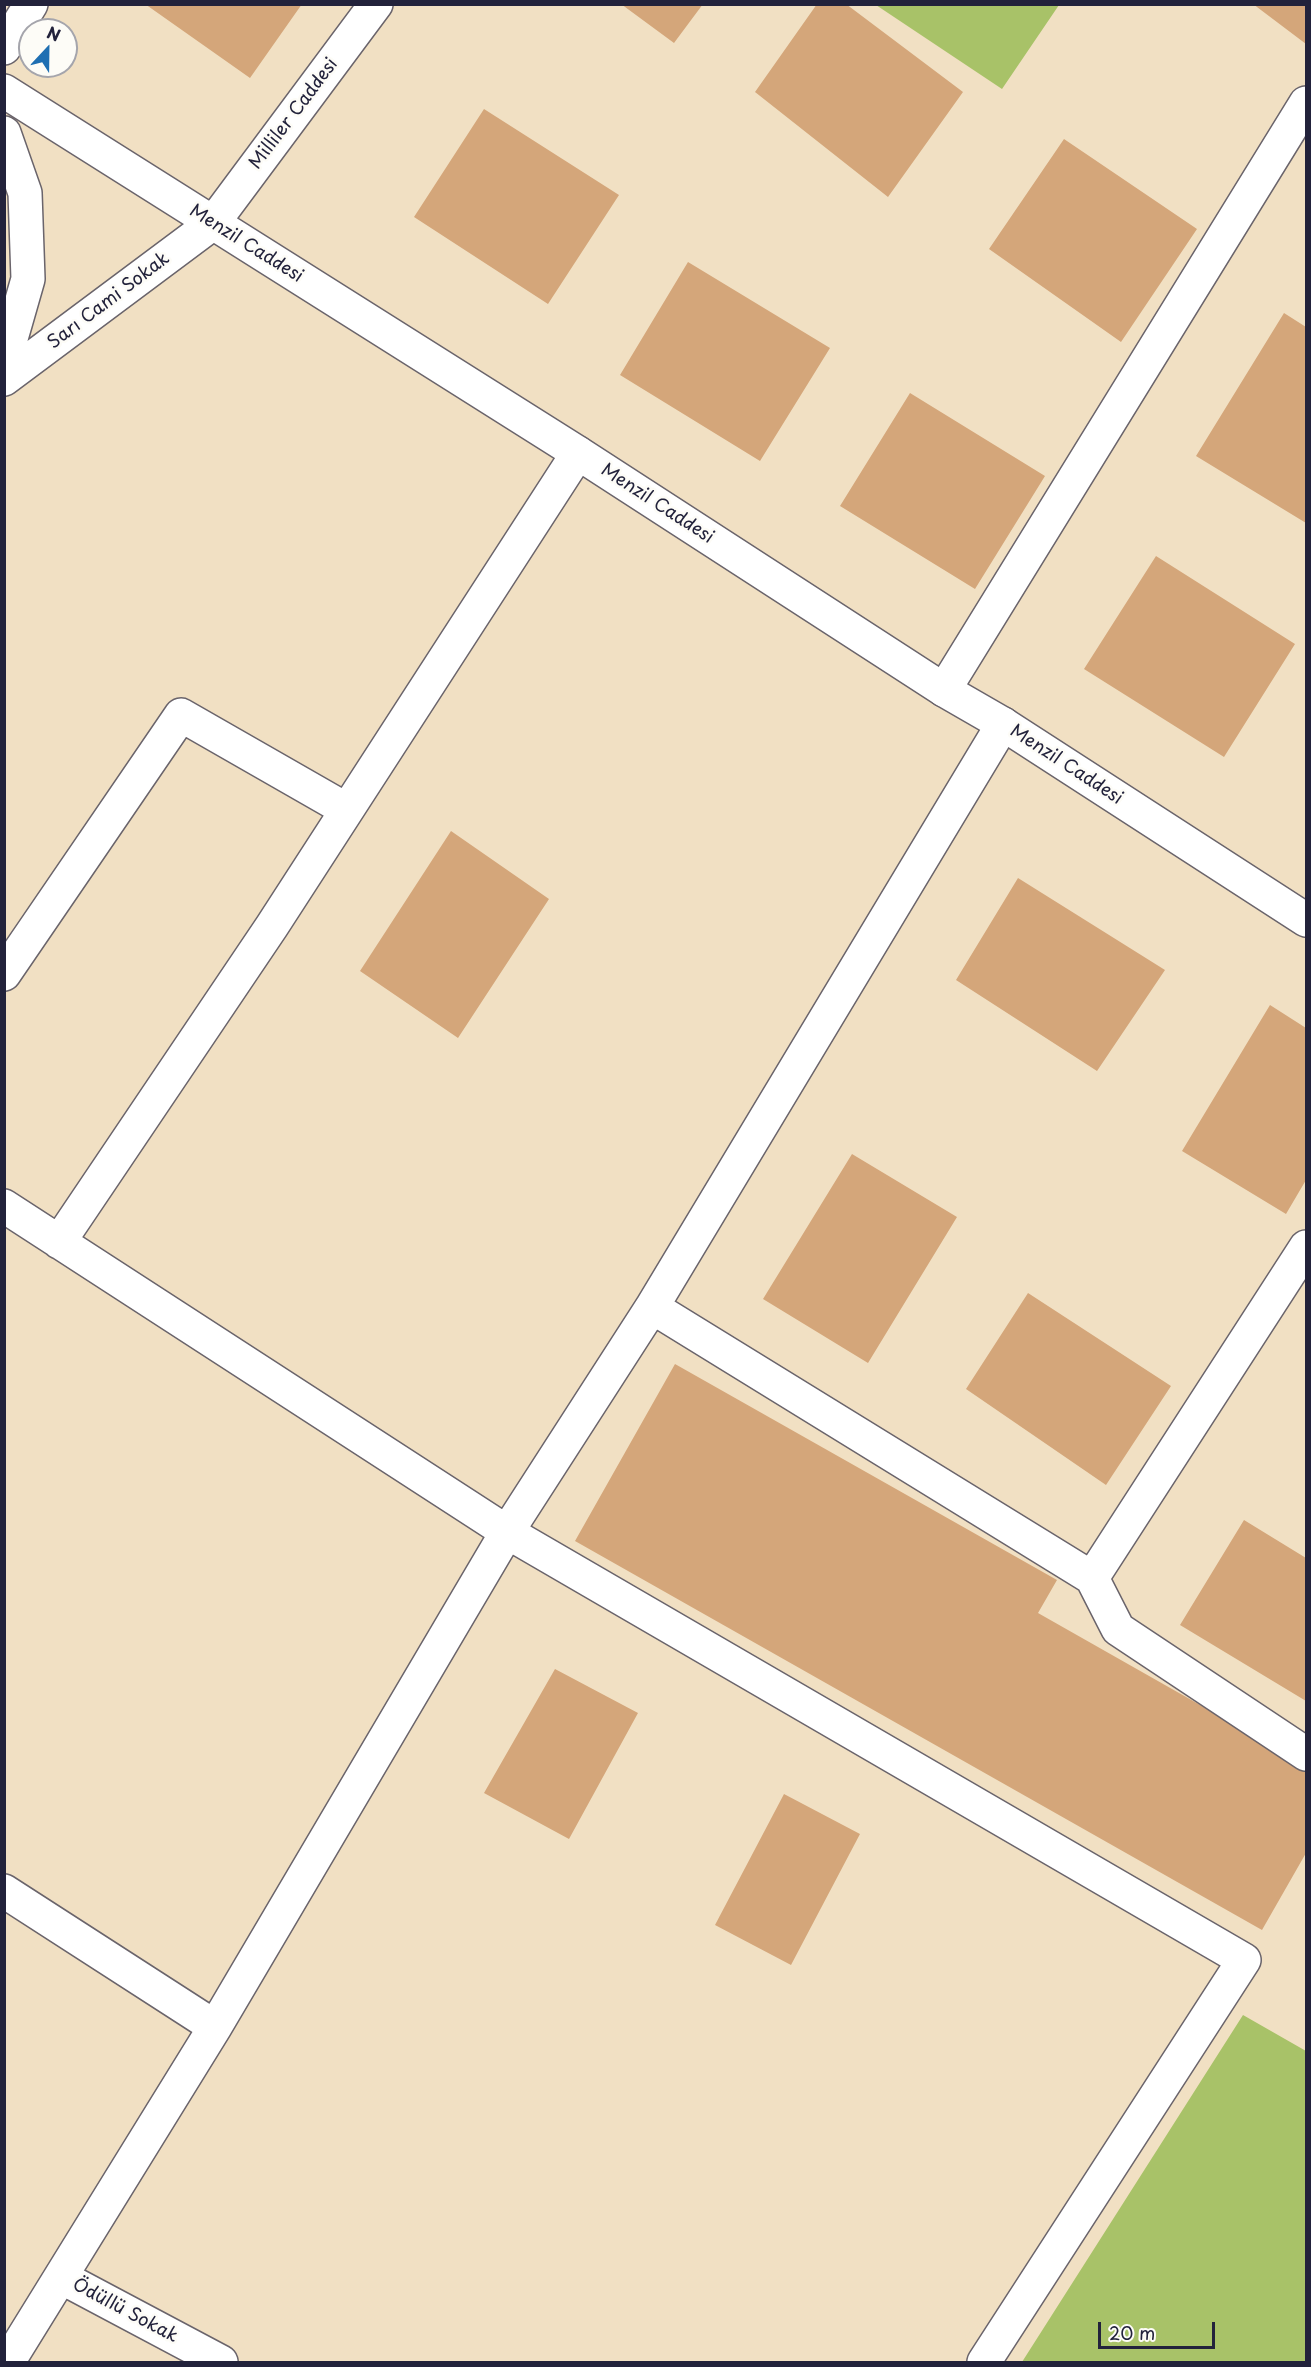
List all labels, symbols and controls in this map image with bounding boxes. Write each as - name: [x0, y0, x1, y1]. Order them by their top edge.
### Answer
- north arrow: [18, 18, 78, 78]
- text: N: [44, 20, 64, 47]
- street label: Milliler Caddesi: [245, 54, 343, 174]
- street label: Menzil Caddesi: [185, 200, 307, 288]
- street label: Sarı Cami Sokak: [44, 248, 174, 354]
- street label: Menzil Caddesi: [596, 459, 718, 549]
- street label: Menzil Caddesi: [1005, 720, 1127, 810]
- street label: Ödüllü Sokak: [69, 2274, 181, 2348]
- scale bar: [1101, 2310, 1218, 2348]
- text: 20 m: [1109, 2319, 1155, 2346]

